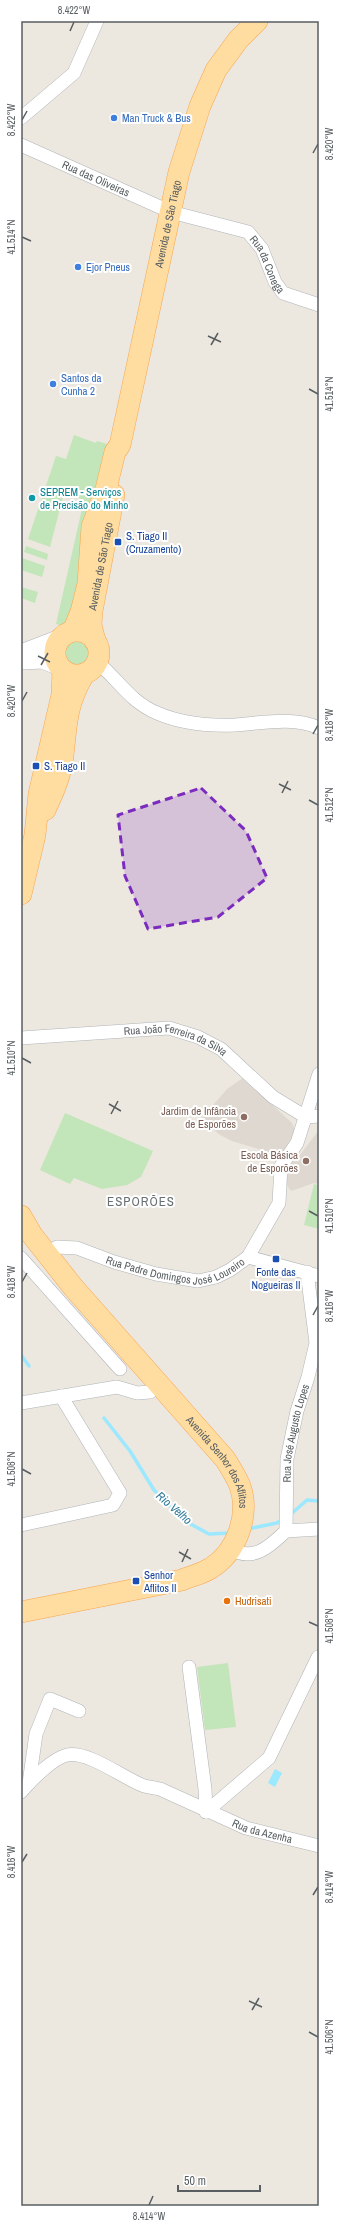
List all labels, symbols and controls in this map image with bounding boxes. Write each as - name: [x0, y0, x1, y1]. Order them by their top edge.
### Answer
- text: 8.422°W: [58, 4, 90, 17]
- text: 8.422°W: [5, 104, 18, 136]
- place label: Man Truck & Bus: [122, 111, 191, 125]
- marker: Man Truck & Bus: [109, 113, 119, 123]
- text: 8.420°W: [323, 128, 336, 160]
- street label: Rua das Oliveiras: [60, 157, 132, 200]
- street label: Avenida de São Tiago: [151, 179, 184, 270]
- text: 41.514°N: [5, 219, 18, 255]
- street label: Rua da Conega: [247, 233, 288, 296]
- place label: Ejor Pneus: [86, 260, 131, 274]
- marker: Ejor Pneus: [73, 262, 83, 272]
- place label: Santos da Cunha 2: [61, 371, 102, 398]
- text: 41.514°N: [323, 376, 336, 412]
- marker: Santos da Cunha 2: [48, 379, 58, 389]
- place label: SEPREM - Serviços de Precisão do Minho: [40, 485, 128, 512]
- marker: SEPREM - Serviços de Precisão do Minho: [27, 493, 37, 503]
- street label: Avenida de São Tiago: [85, 521, 116, 613]
- place label: S. Tiago II (Cruzamento): [126, 529, 181, 556]
- marker: S. Tiago II (Cruzamento): [113, 537, 123, 547]
- text: 8.420°W: [5, 685, 18, 717]
- text: 8.418°W: [323, 709, 336, 741]
- place label: S. Tiago II: [44, 759, 85, 773]
- marker: S. Tiago II: [31, 761, 41, 771]
- text: 41.512°N: [323, 787, 336, 823]
- street label: Rua João Ferreira da Silva: [123, 1021, 230, 1059]
- text: 41.510°N: [5, 1040, 18, 1076]
- place label: Jardim de Infância de Esporões: [161, 1104, 236, 1131]
- marker: Jardim de Infância de Esporões: [239, 1112, 249, 1122]
- place label: Escola Básica de Esporões: [241, 1148, 298, 1175]
- marker: Escola Básica de Esporões: [301, 1156, 311, 1166]
- district label: ESPORÕES: [107, 1193, 175, 1210]
- text: 41.510°N: [323, 1198, 336, 1234]
- street label: Rua Padre Domingos José Loureiro: [102, 1250, 246, 1264]
- text: Rua Padre Domingos José Loureiro: [104, 1253, 247, 1288]
- marker: Fonte das Nogueiras II: [271, 1254, 281, 1264]
- place label: Fonte das Nogueiras II: [251, 1265, 301, 1292]
- text: 8.418°W: [5, 1266, 18, 1298]
- text: 8.416°W: [323, 1290, 336, 1322]
- street label: Rua José Augusto Lopes: [280, 1382, 312, 1483]
- street label: Avenida Senhor dos Aflitos: [183, 1412, 250, 1509]
- text: 41.508°N: [5, 1451, 18, 1487]
- water label: Rio Velho: [153, 1488, 196, 1528]
- place label: Senhor Aflitos II: [143, 1568, 177, 1595]
- marker: Senhor Aflitos II: [131, 1576, 141, 1586]
- place label: Hudrisati: [235, 1594, 272, 1608]
- marker: Hudrisati: [222, 1596, 232, 1606]
- text: 41.508°N: [323, 1608, 336, 1644]
- street label: Rua da Azenha: [230, 1816, 294, 1846]
- text: 8.416°W: [5, 1846, 18, 1878]
- text: 8.414°W: [323, 1871, 336, 1903]
- text: 41.506°N: [323, 2019, 336, 2055]
- scale bar: [178, 2167, 260, 2193]
- text: 50 m: [184, 2173, 206, 2189]
- text: 8.414°W: [133, 2210, 165, 2223]

